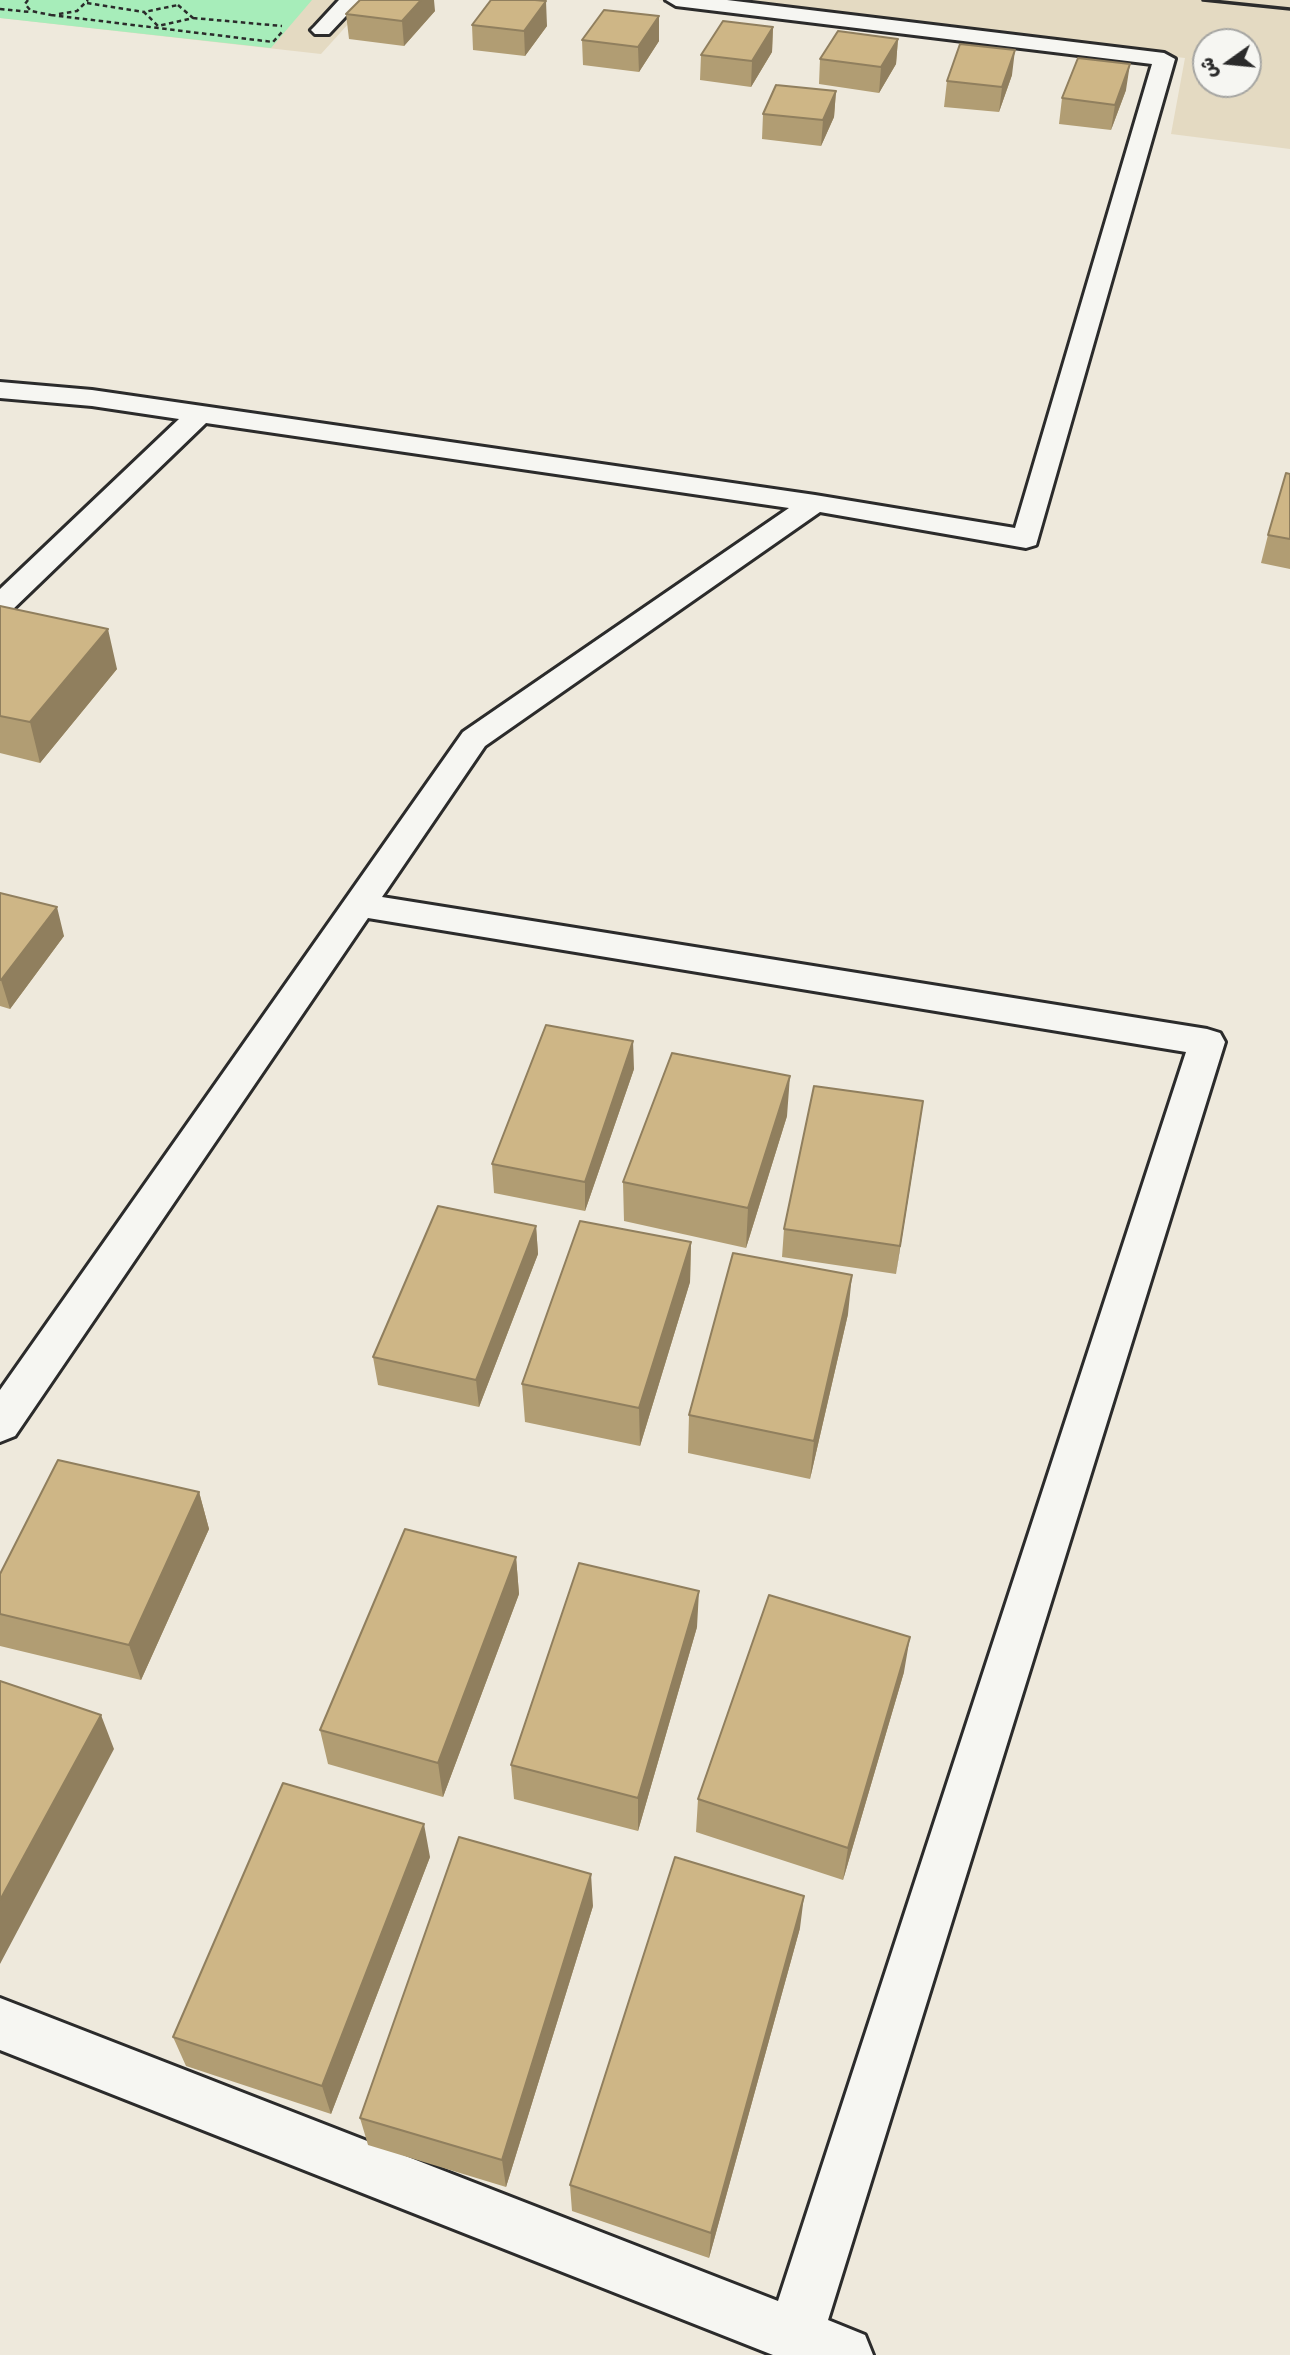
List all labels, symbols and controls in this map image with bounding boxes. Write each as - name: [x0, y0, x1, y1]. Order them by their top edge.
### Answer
- north arrow: [1192, 28, 1262, 98]
- text: ش: [1194, 55, 1222, 81]

